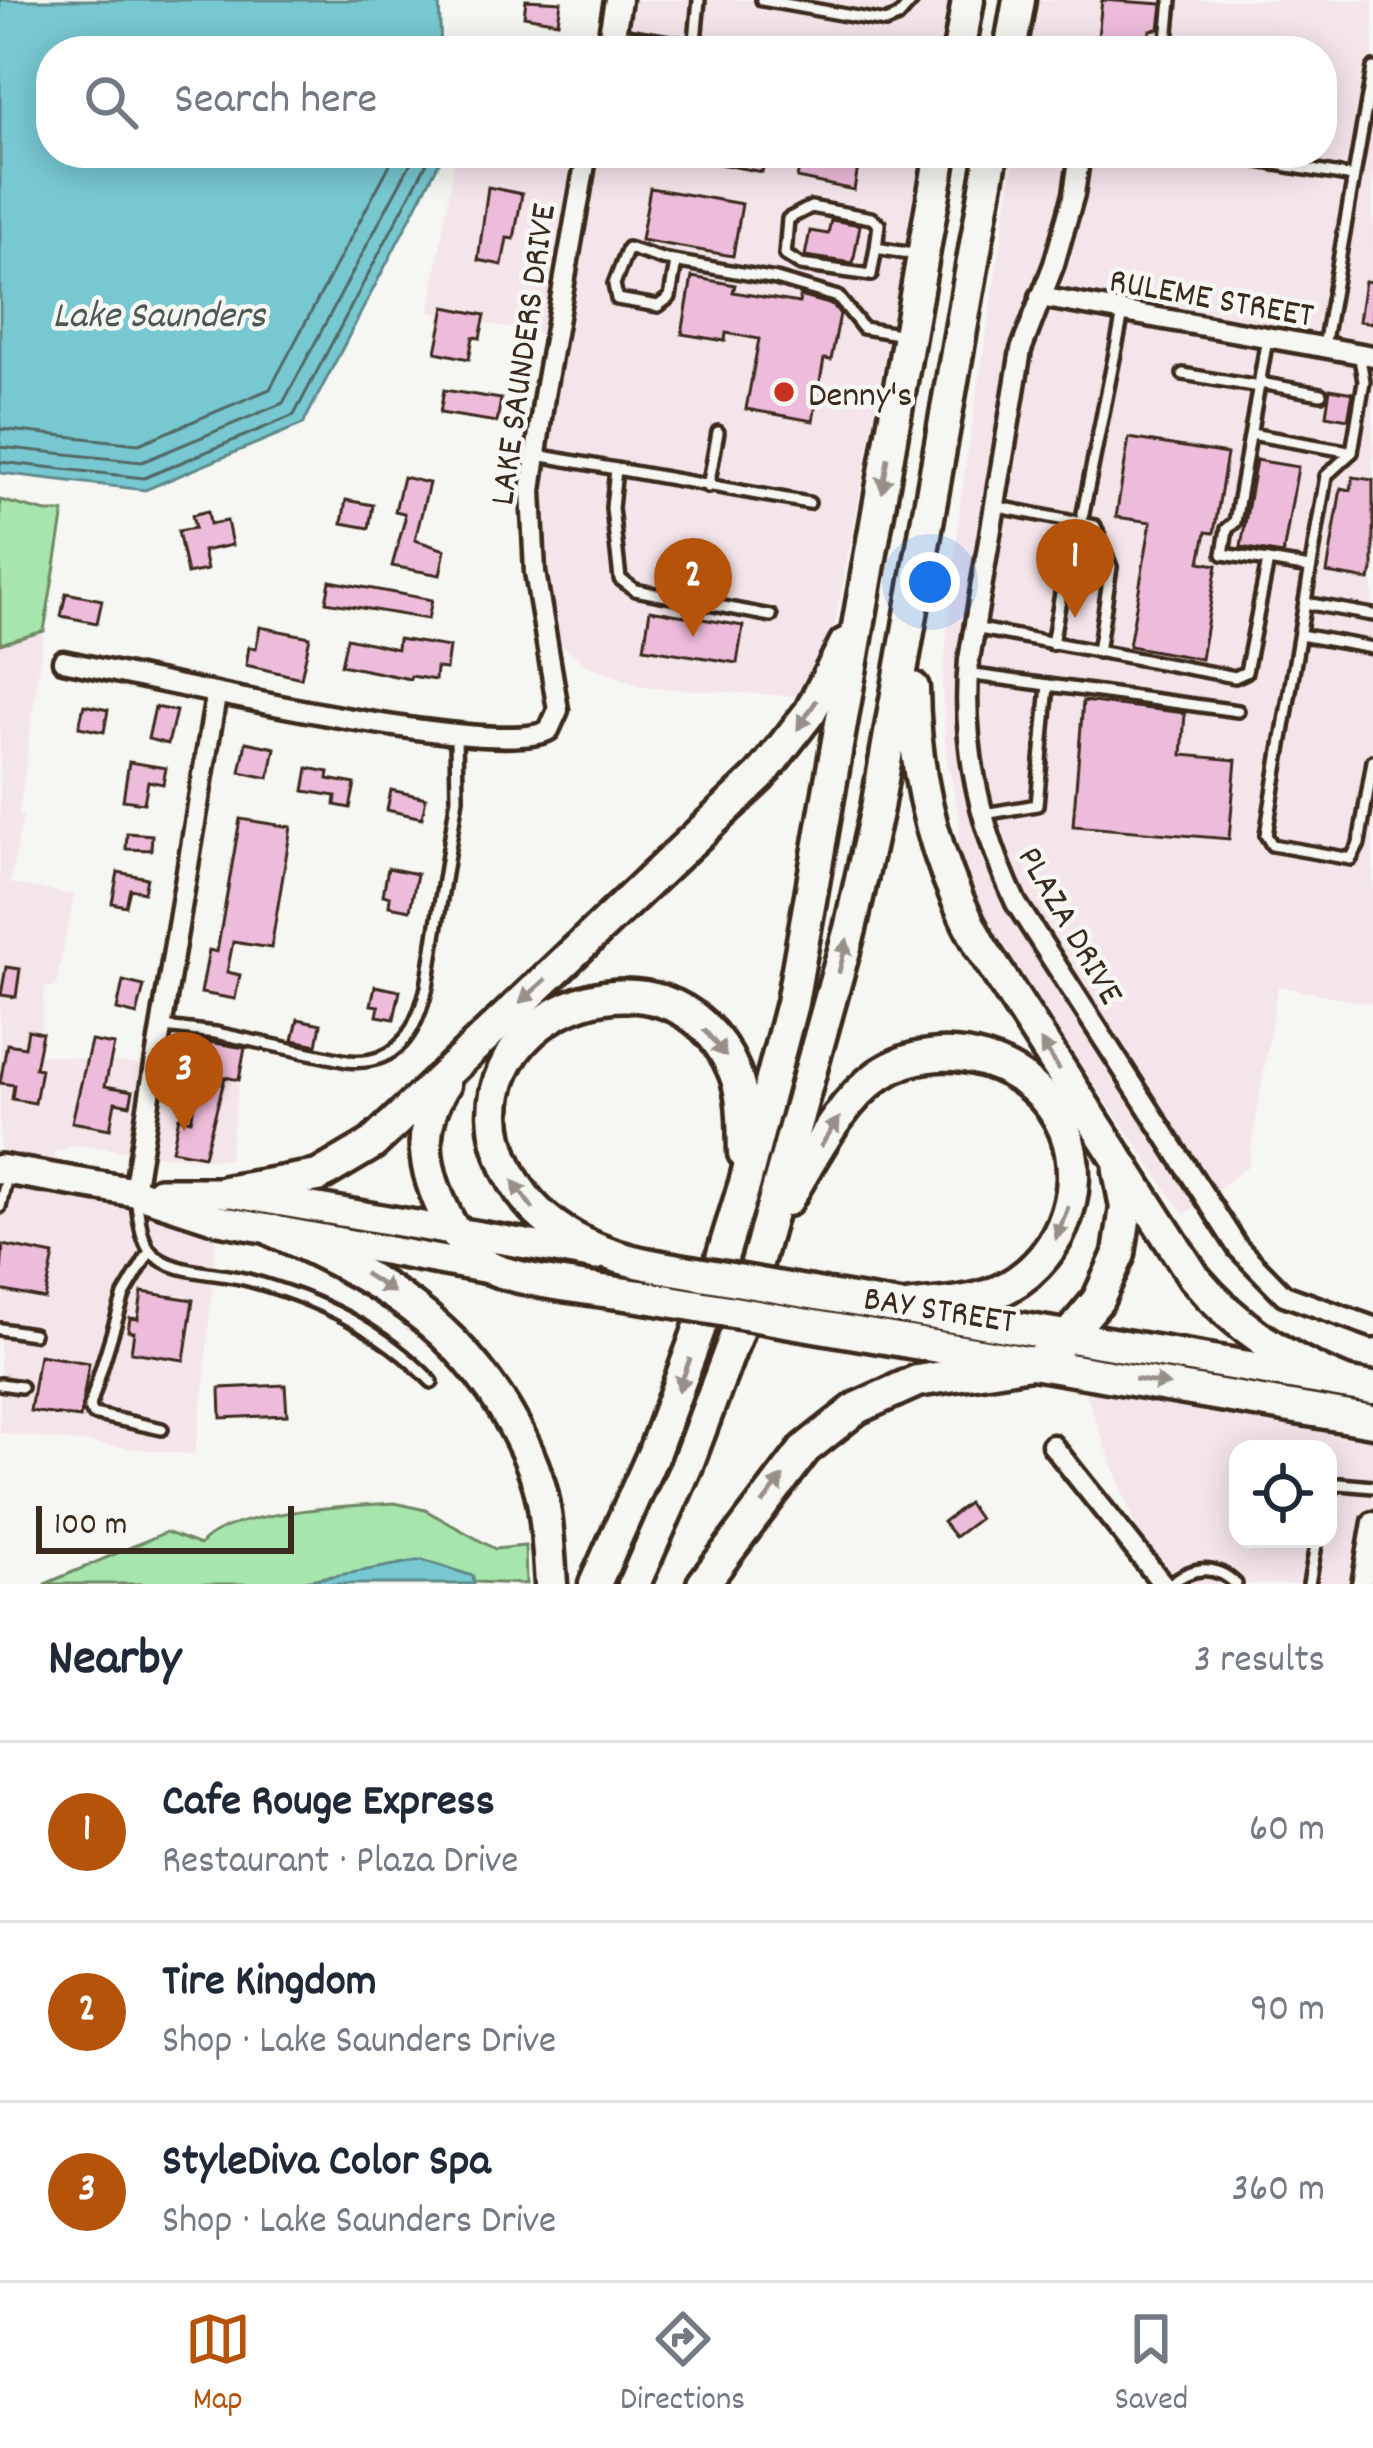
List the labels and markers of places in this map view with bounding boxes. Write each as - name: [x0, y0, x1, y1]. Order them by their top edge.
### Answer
- place label: Denny's: [808, 372, 913, 424]
- marker: Denny's: [771, 379, 797, 405]
- pin: 1: [1036, 519, 1114, 618]
- pin: 2: [654, 538, 732, 637]
- pin: 3: [145, 1032, 223, 1131]

